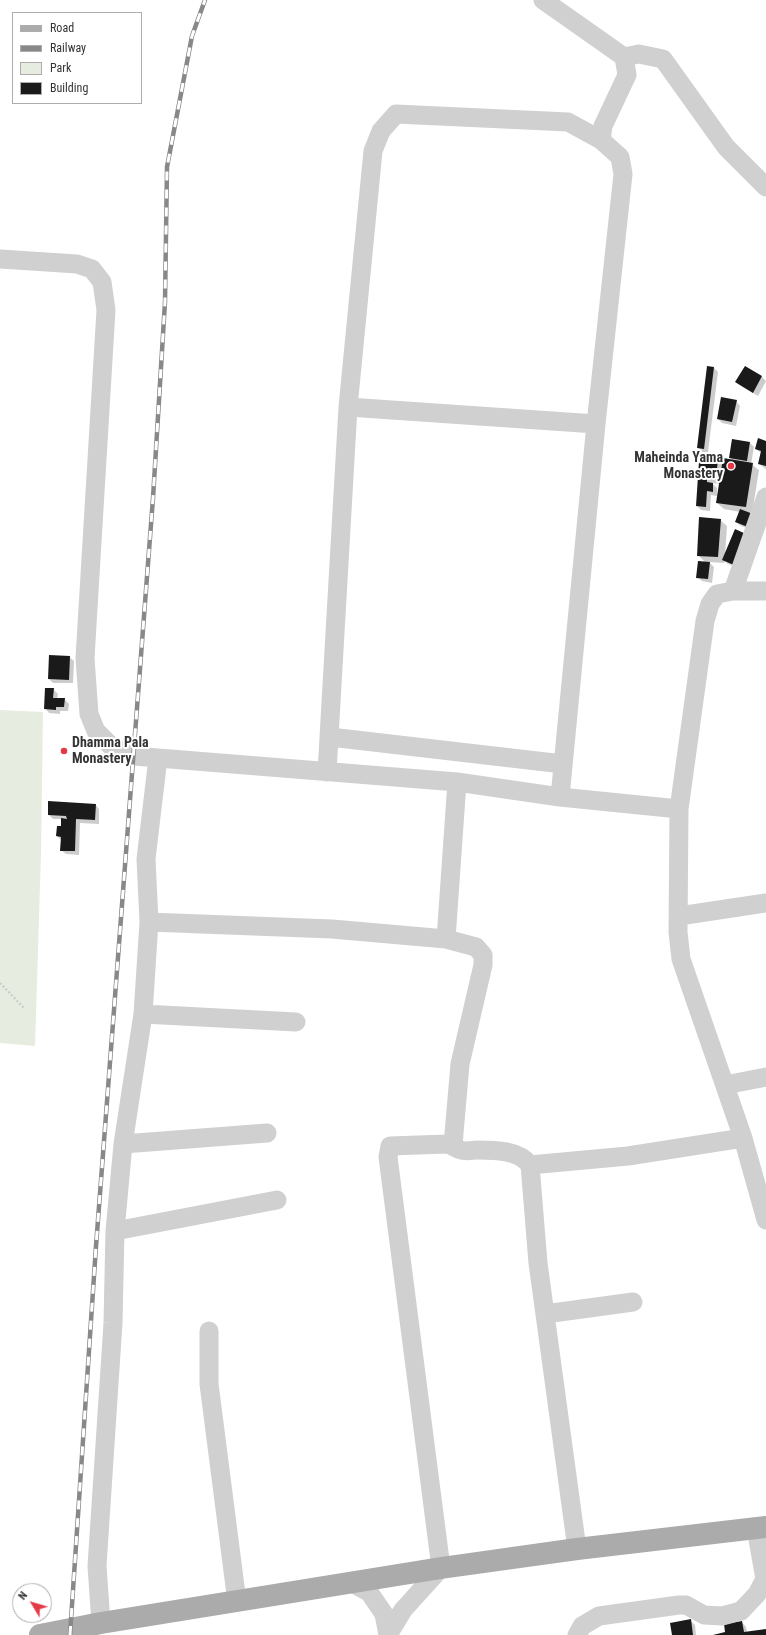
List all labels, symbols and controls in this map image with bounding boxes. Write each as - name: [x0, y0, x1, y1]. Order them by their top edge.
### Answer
- legend: [12, 12, 142, 104]
- text: Road: [50, 21, 74, 35]
- text: Railway: [50, 41, 86, 55]
- text: Park: [50, 61, 71, 75]
- text: Building: [50, 81, 88, 95]
- place label: Maheinda Yama Monastery: [634, 450, 723, 482]
- marker: Maheinda Yama Monastery: [726, 461, 736, 471]
- place label: Dhamma Pala Monastery: [72, 735, 149, 768]
- marker: Dhamma Pala Monastery: [59, 746, 69, 756]
- north arrow: [12, 1583, 52, 1623]
- text: N: [16, 1589, 30, 1603]

